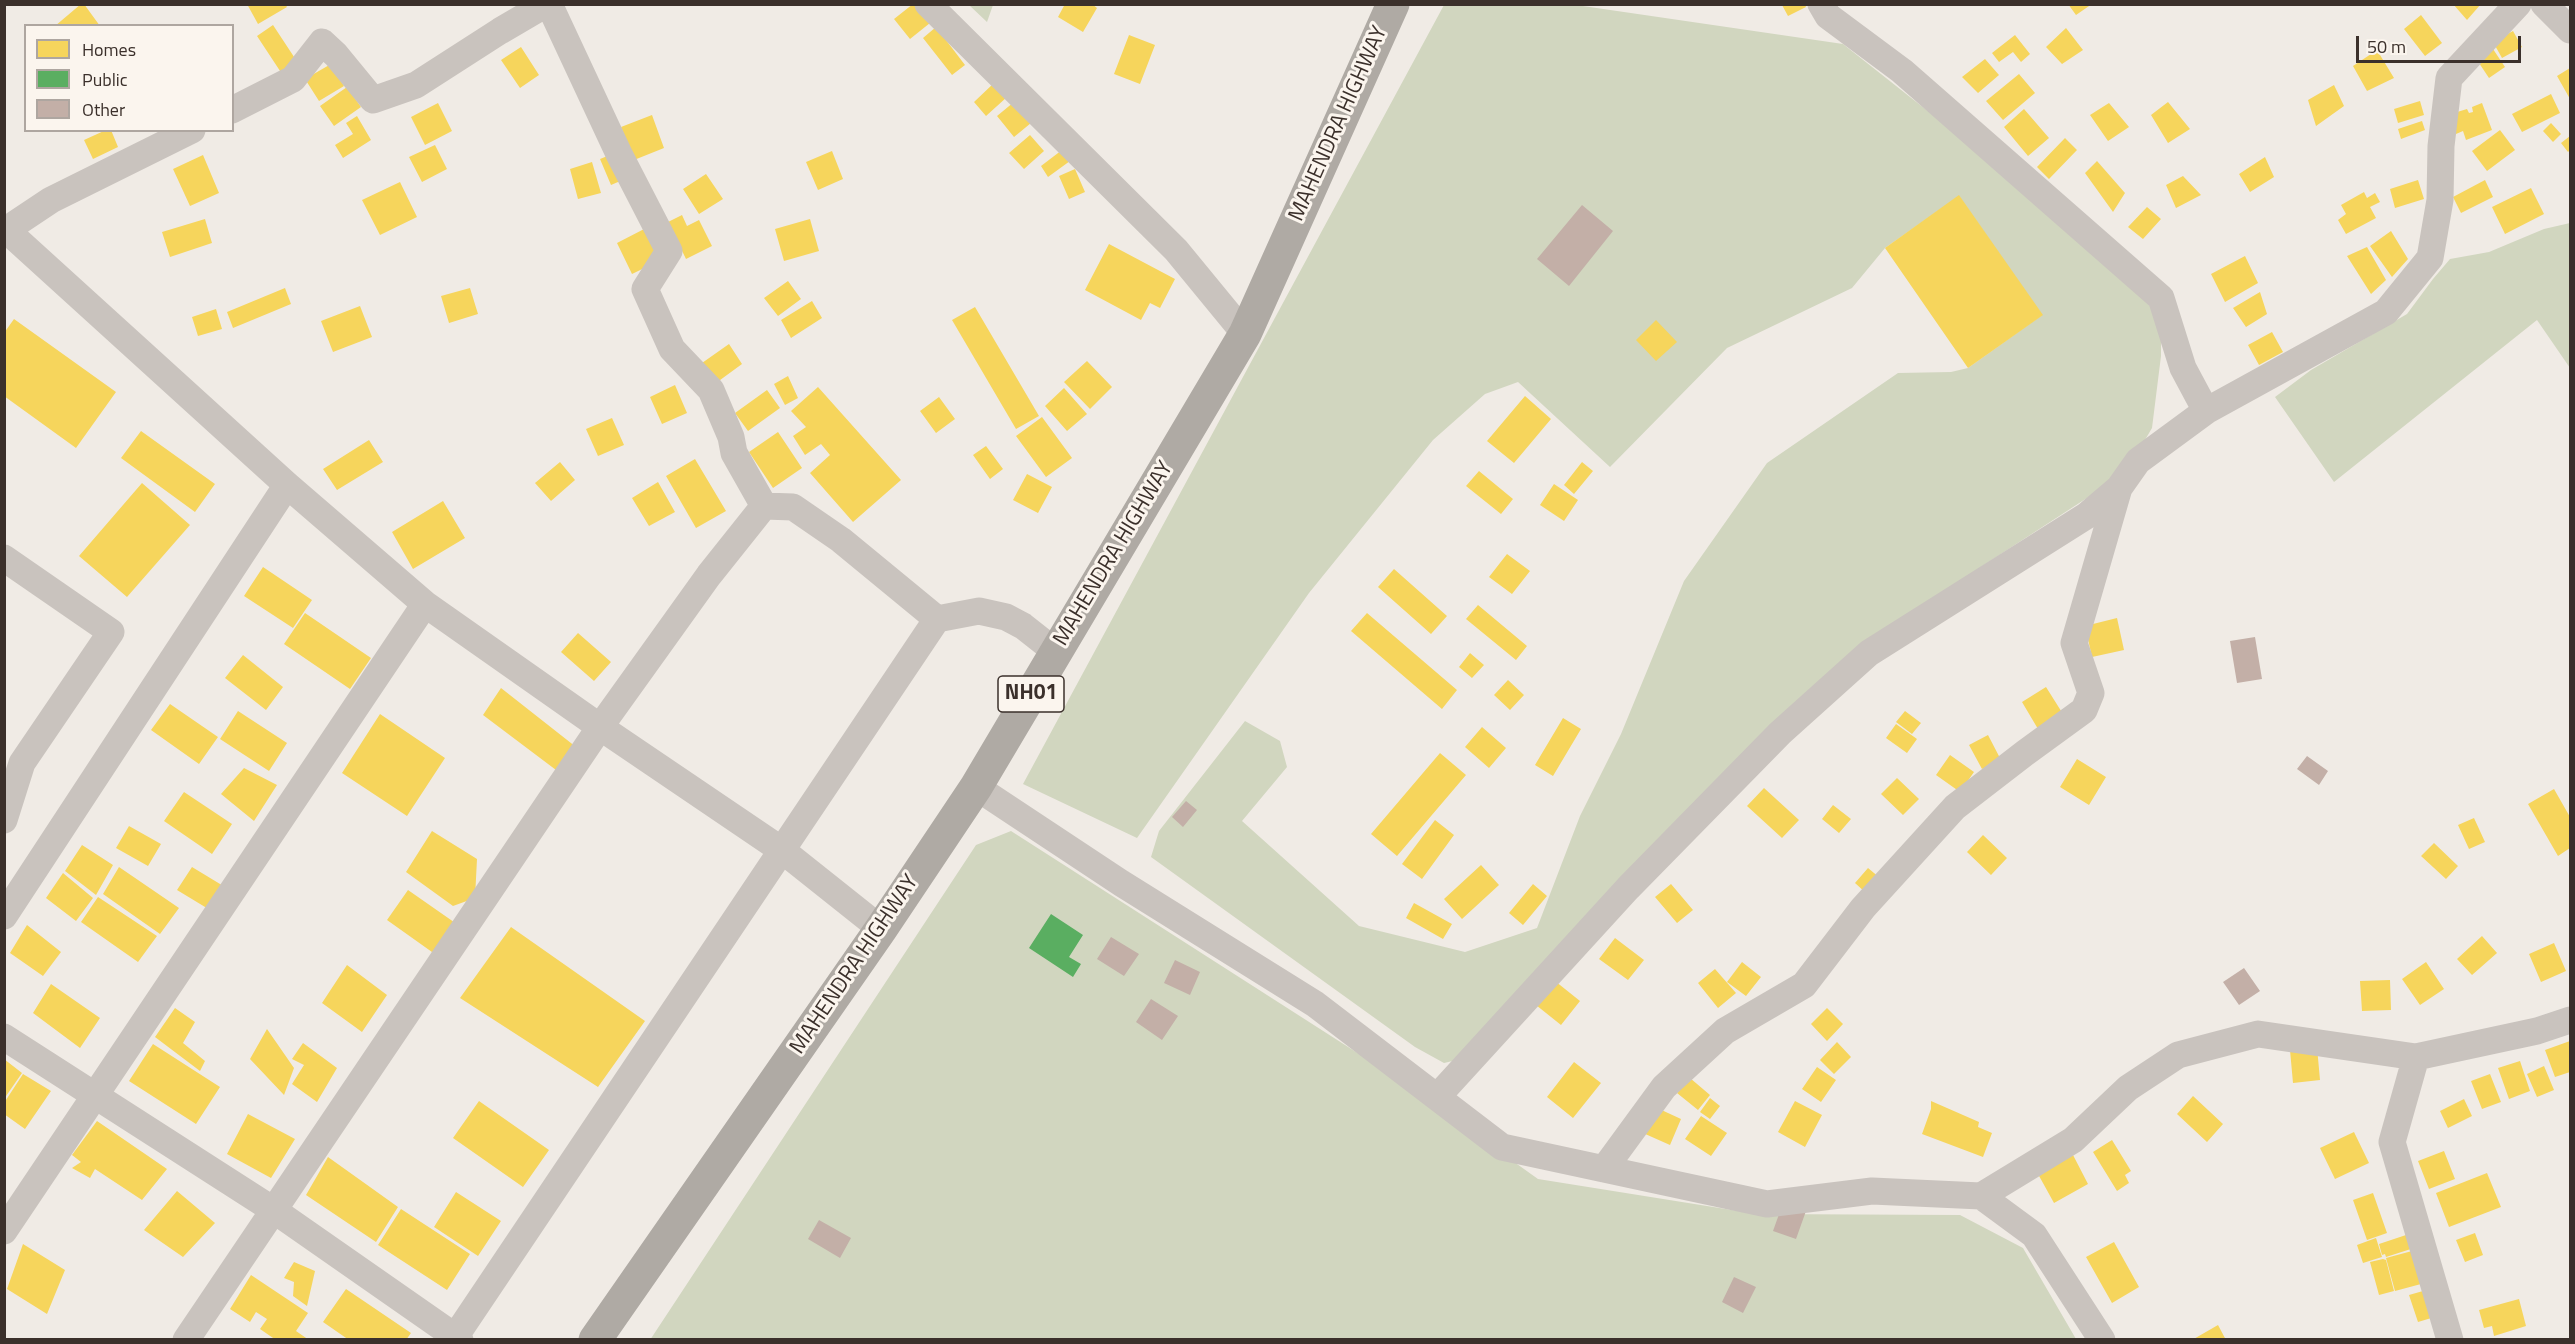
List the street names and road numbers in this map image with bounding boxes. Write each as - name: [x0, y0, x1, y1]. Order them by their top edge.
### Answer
- street label: MAHENDRA HIGHWAY: [1284, 22, 1394, 226]
- street label: MAHENDRA HIGHWAY: [1048, 457, 1180, 651]
- road number: NH01: [998, 676, 1064, 712]
- street label: MAHENDRA HIGHWAY: [785, 870, 925, 1060]

